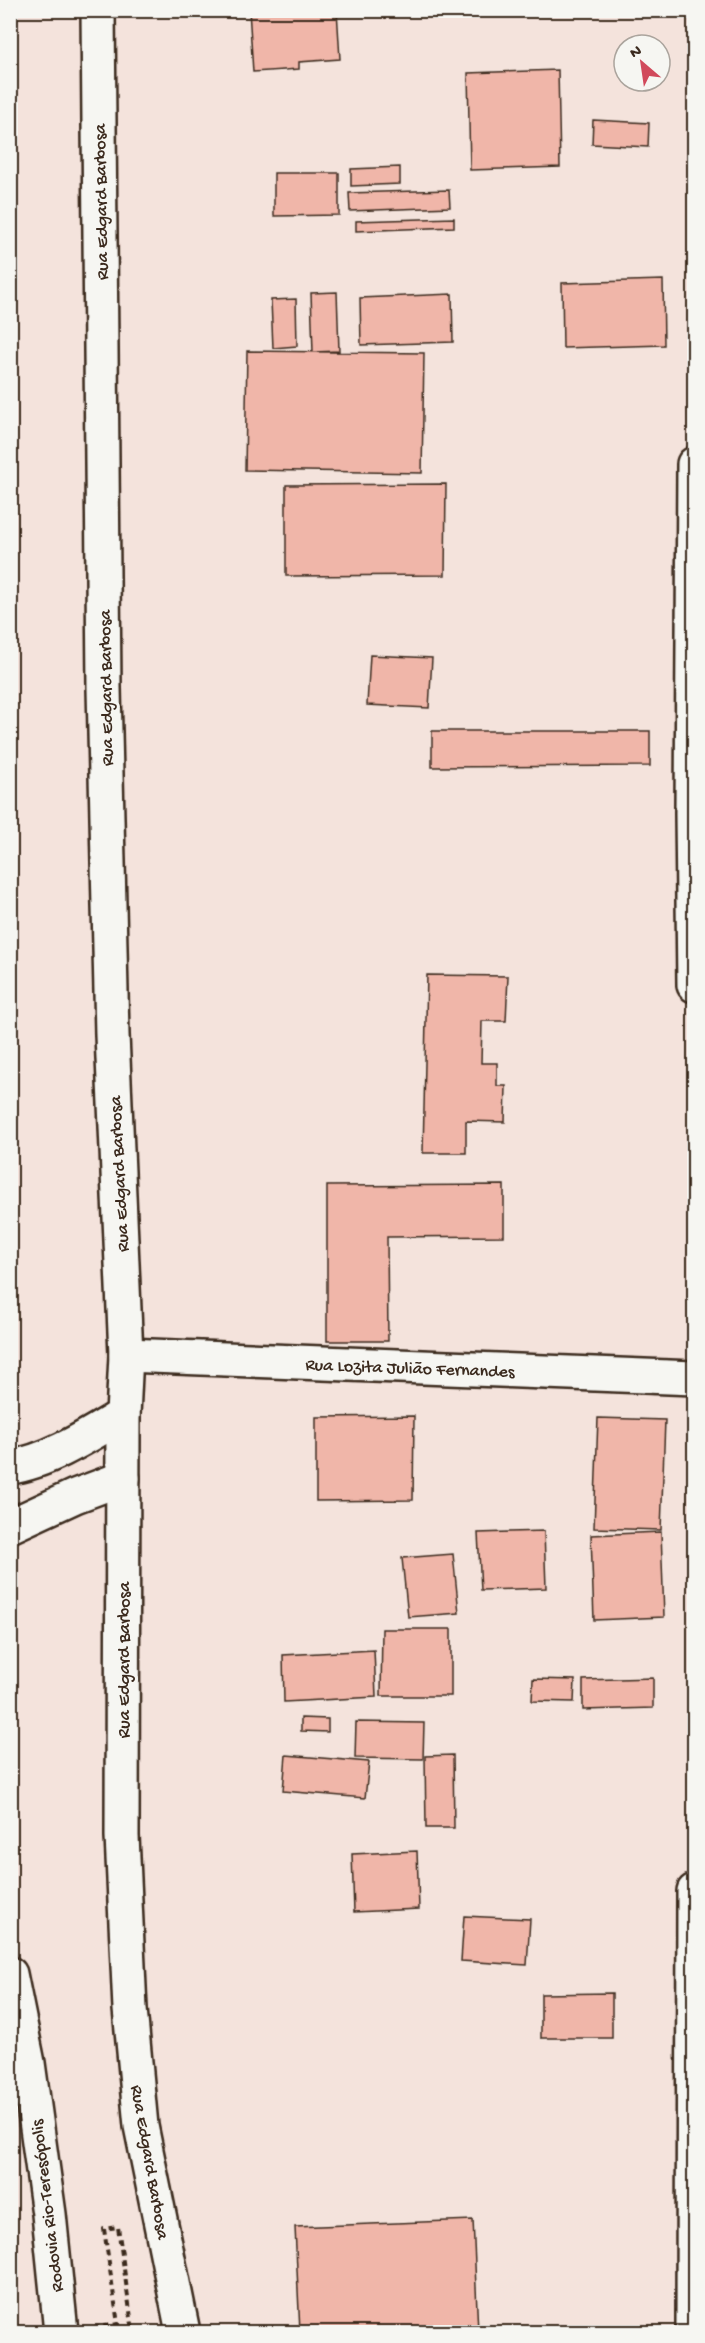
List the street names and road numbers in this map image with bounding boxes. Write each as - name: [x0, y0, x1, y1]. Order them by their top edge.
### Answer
- street label: Rua Edgard Barbosa: [91, 123, 114, 280]
- street label: Rua Edgard Barbosa: [96, 609, 119, 766]
- street label: Rua Edgard Barbosa: [106, 1094, 135, 1252]
- street label: Rua Lozita Julião Fernandes: [305, 1355, 516, 1384]
- street label: Rua Edgard Barbosa: [115, 1581, 136, 1738]
- street label: Rua Edgard Barbosa: [125, 2084, 173, 2242]
- street label: Rodovia Rio-Teresópolis: [27, 2117, 69, 2293]

